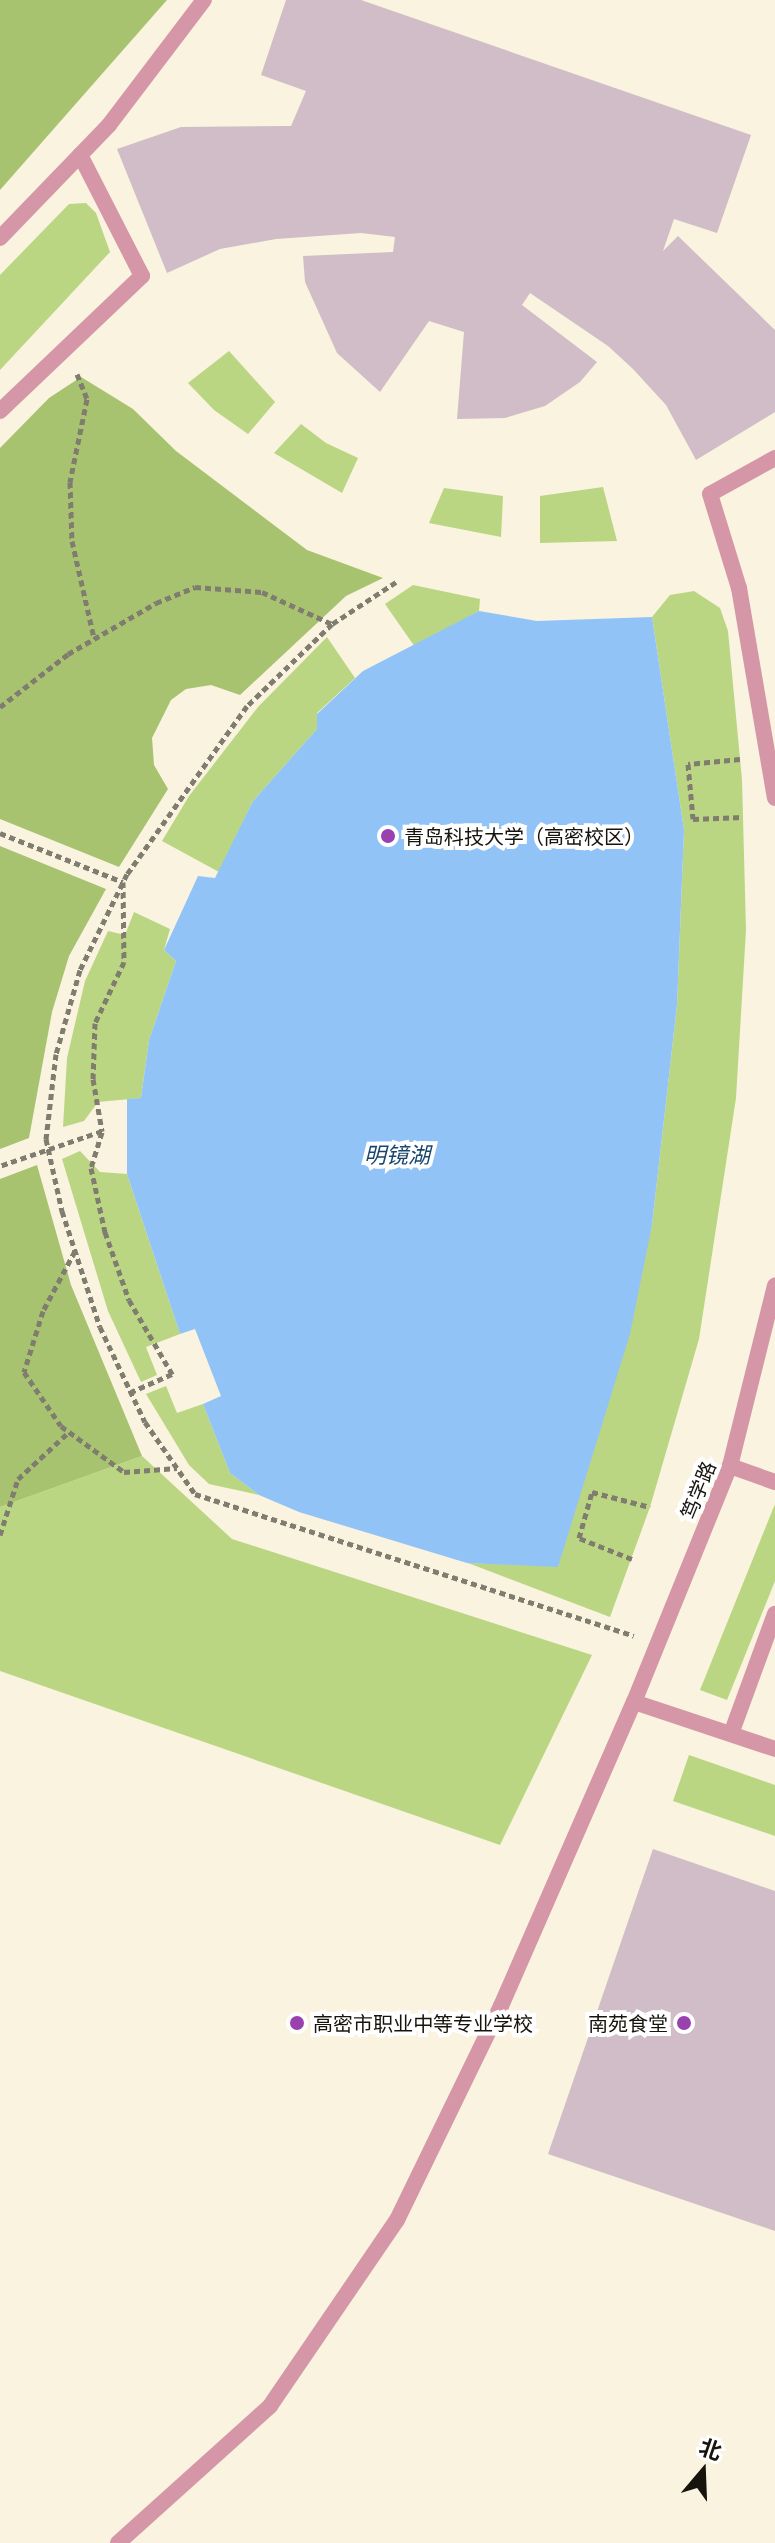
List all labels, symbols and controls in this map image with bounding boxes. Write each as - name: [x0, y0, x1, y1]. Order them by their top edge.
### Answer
- place label: 青岛科技大学（高密校区）: [404, 824, 644, 848]
- marker: 青岛科技大学（高密校区）: [379, 827, 397, 845]
- water label: 明镜湖: [364, 1142, 430, 1168]
- street label: 笃学路: [676, 1458, 720, 1522]
- place label: 高密市职业中等专业学校: [313, 2011, 533, 2035]
- place label: 南苑食堂: [588, 2011, 668, 2035]
- marker: 高密市职业中等专业学校: [288, 2014, 306, 2032]
- marker: 南苑食堂: [675, 2014, 693, 2032]
- north arrow: [663, 2431, 743, 2511]
- text: 北: [696, 2431, 726, 2466]

